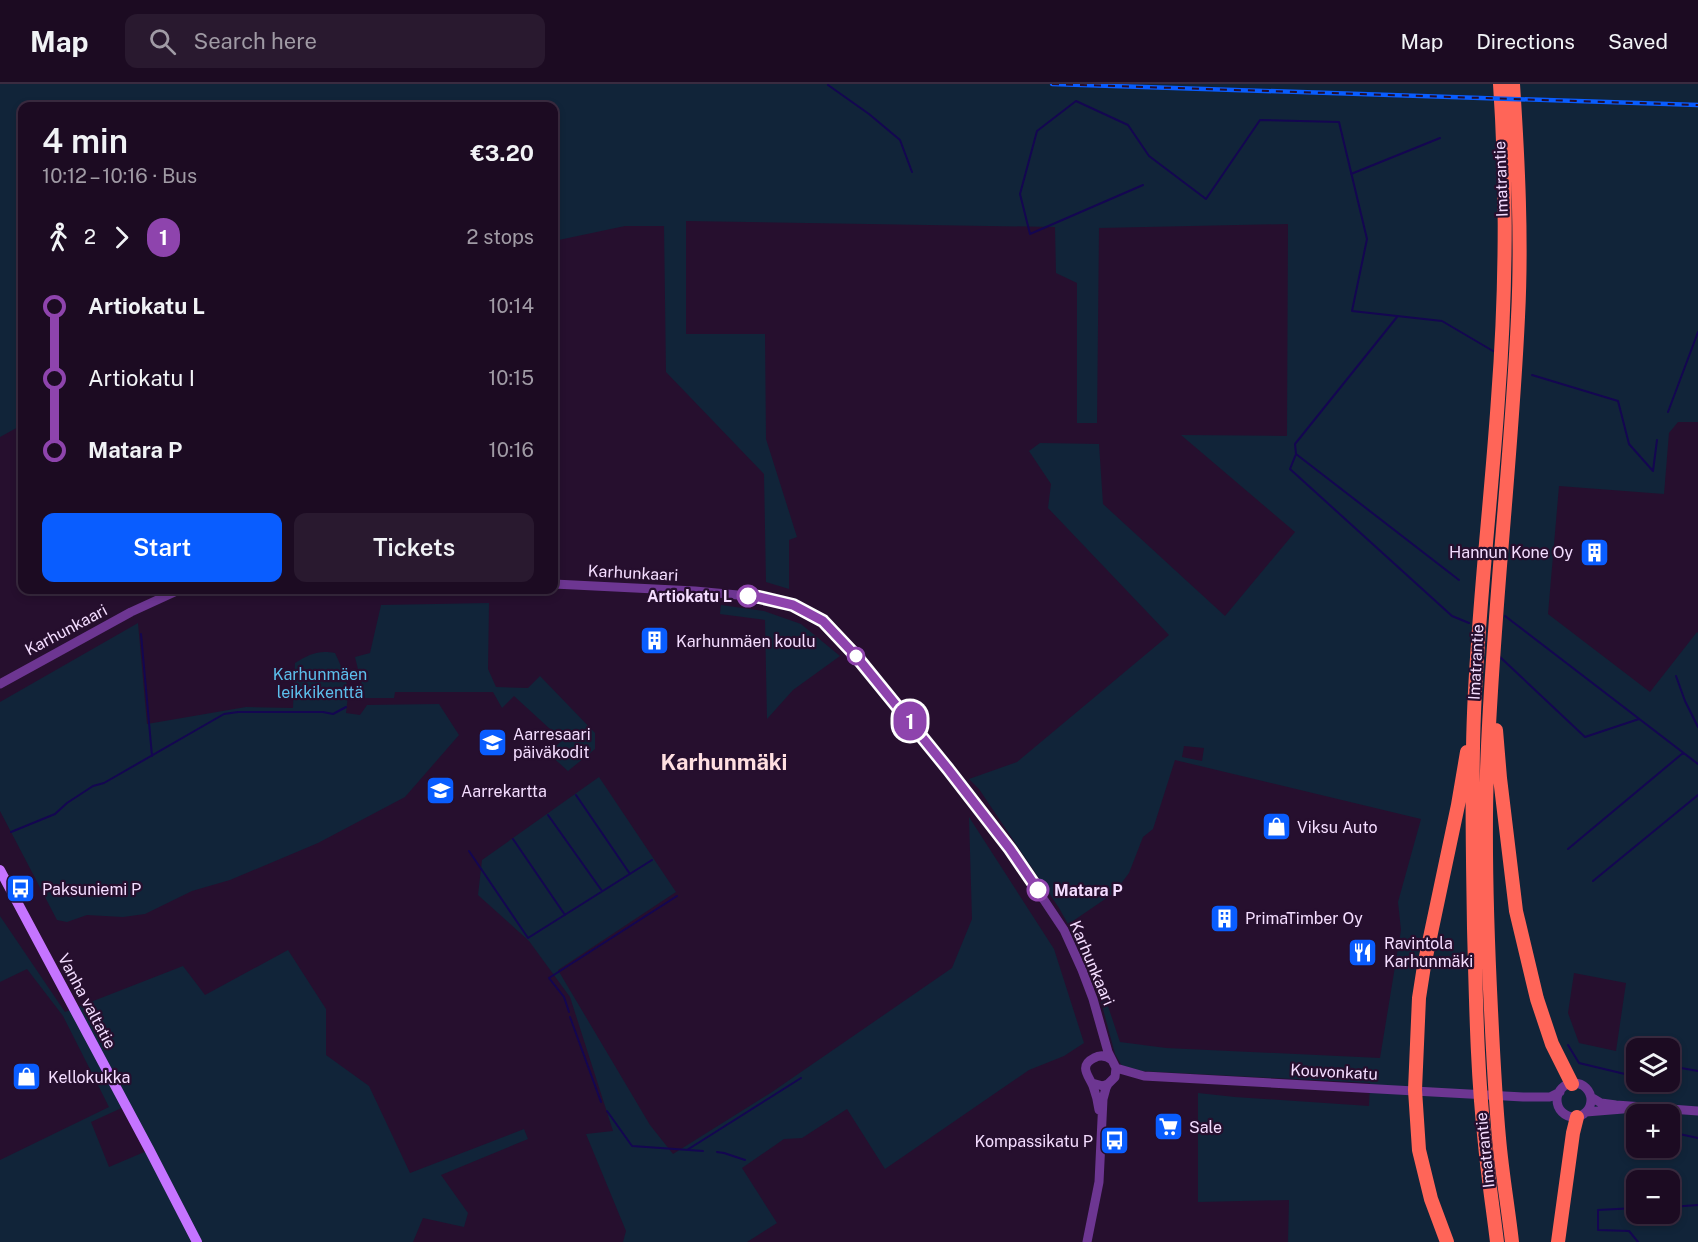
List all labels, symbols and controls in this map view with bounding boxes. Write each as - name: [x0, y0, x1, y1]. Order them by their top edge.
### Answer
- search box: [125, 14, 545, 68]
- text: Map: [30, 25, 89, 58]
- icon: search: [146, 25, 179, 58]
- text: Search here: [194, 28, 317, 54]
- text: Map: [1401, 29, 1443, 54]
- text: Directions: [1476, 29, 1575, 54]
- text: Saved: [1608, 29, 1668, 54]
- text: 4 min: [42, 122, 128, 160]
- text: €3.20: [471, 140, 534, 166]
- street label: Imatrantie: [1490, 141, 1512, 217]
- text: 10:12 – 10:16 · Bus: [42, 164, 197, 188]
- icon: walk: [42, 221, 75, 254]
- icon: forward: [105, 221, 138, 254]
- text: 2: [84, 225, 96, 249]
- text: 1: [159, 225, 168, 250]
- text: 2 stops: [467, 225, 534, 249]
- text: Artiokatu L: [88, 293, 205, 319]
- text: 10:14: [488, 294, 534, 318]
- text: Artiokatu I: [88, 365, 195, 391]
- text: 10:15: [488, 366, 534, 390]
- text: Matara P: [88, 437, 182, 463]
- text: 10:16: [489, 438, 534, 462]
- button: Start: [42, 513, 282, 582]
- button: Tickets: [294, 513, 534, 582]
- building icon: Hannun Kone Oy: [1578, 536, 1610, 568]
- place label: Hannun Kone Oy: [1449, 543, 1573, 562]
- street label: Karhunkaari: [587, 561, 679, 585]
- marker: Artiokatu L: [737, 585, 759, 607]
- place label: Artiokatu L: [647, 587, 732, 606]
- street label: Karhunkaari: [22, 600, 110, 660]
- street label: Imatrantie: [1465, 624, 1487, 700]
- building icon: Karhunmäen koulu: [639, 625, 671, 657]
- place label: Karhunmäen koulu: [676, 632, 815, 651]
- unlabelled marker: [847, 647, 865, 665]
- park label: Karhunmäen leikkikenttä: [273, 665, 367, 702]
- line badge: 1: [890, 702, 930, 740]
- text: 1: [906, 709, 915, 734]
- place label: Aarresaari päiväkodit: [513, 725, 591, 762]
- school or university icon: Aarresaari päiväkodit: [476, 727, 508, 759]
- district label: Karhunmäki: [661, 749, 788, 775]
- school or university icon: Aarrekartta: [424, 775, 456, 807]
- place label: Aarrekartta: [461, 782, 547, 801]
- shop icon: Viksu Auto: [1260, 811, 1292, 843]
- place label: Viksu Auto: [1297, 818, 1377, 837]
- bus stop icon: Paksuniemi P: [5, 873, 37, 905]
- marker: Matara P: [1027, 879, 1049, 901]
- place label: Paksuniemi P: [42, 880, 141, 899]
- place label: Matara P: [1054, 881, 1123, 900]
- building icon: PrimaTimber Oy: [1208, 902, 1240, 934]
- place label: PrimaTimber Oy: [1245, 909, 1363, 928]
- street label: Karhunkaari: [1066, 918, 1118, 1008]
- place label: Ravintola Karhunmäki: [1384, 934, 1473, 971]
- restaurant icon: Ravintola Karhunmäki: [1347, 936, 1379, 968]
- street label: Vanha valtatie: [54, 950, 120, 1052]
- map controls: [1626, 1038, 1680, 1224]
- button: layers: [1626, 1038, 1680, 1092]
- street label: Kouvonkatu: [1290, 1060, 1378, 1084]
- shop icon: Kellokukka: [11, 1061, 43, 1093]
- place label: Kellokukka: [48, 1068, 130, 1087]
- button: +: [1626, 1104, 1680, 1158]
- supermarket icon: Sale: [1152, 1111, 1184, 1143]
- street label: Imatrantie: [1472, 1111, 1498, 1189]
- place label: Sale: [1189, 1118, 1222, 1137]
- bus stop icon: Kompassikatu P: [1098, 1125, 1130, 1157]
- place label: Kompassikatu P: [974, 1132, 1093, 1151]
- button: −: [1626, 1170, 1680, 1224]

